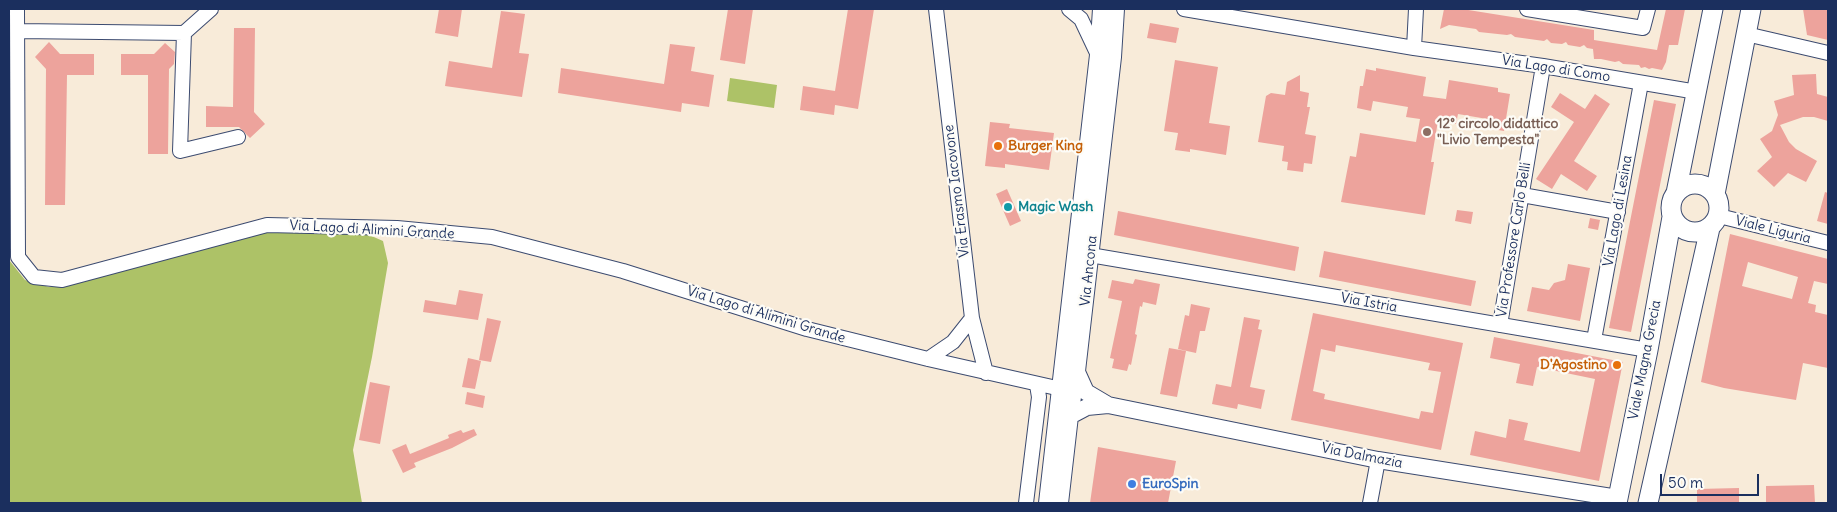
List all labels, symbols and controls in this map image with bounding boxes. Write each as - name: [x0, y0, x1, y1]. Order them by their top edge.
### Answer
- street label: Via Lago di Como: [1501, 52, 1611, 86]
- place label: 12° circolo didattico "Livio Tempesta": [1437, 116, 1558, 148]
- street label: Via Erasmo Iacovone: [941, 124, 973, 258]
- marker: 12° circolo didattico "Livio Tempesta": [1421, 126, 1433, 138]
- place label: Burger King: [1008, 138, 1083, 154]
- marker: Burger King: [992, 140, 1004, 152]
- street label: Via Lago di Lesina: [1600, 154, 1636, 268]
- street label: Via Professore Carlo Belli: [1493, 161, 1535, 319]
- place label: Magic Wash: [1018, 199, 1093, 215]
- marker: Magic Wash: [1002, 201, 1014, 213]
- street label: Viale Liguria: [1733, 212, 1813, 248]
- street label: Via Lago di Alimini Grande: [289, 217, 455, 243]
- street label: Via Ancona: [1077, 235, 1101, 307]
- street label: Via Lago di Alimini Grande: [685, 283, 847, 347]
- street label: Via Istria: [1339, 290, 1399, 316]
- street label: Viale Magna Grecia: [1625, 299, 1665, 421]
- place label: D'Agostino: [1540, 357, 1607, 373]
- marker: D'Agostino: [1611, 359, 1623, 371]
- street label: Via Dalmazia: [1320, 440, 1404, 472]
- scale bar: [1662, 464, 1761, 496]
- text: 50 m: [1668, 473, 1703, 492]
- place label: EuroSpin: [1142, 476, 1199, 492]
- marker: EuroSpin: [1126, 478, 1138, 490]

